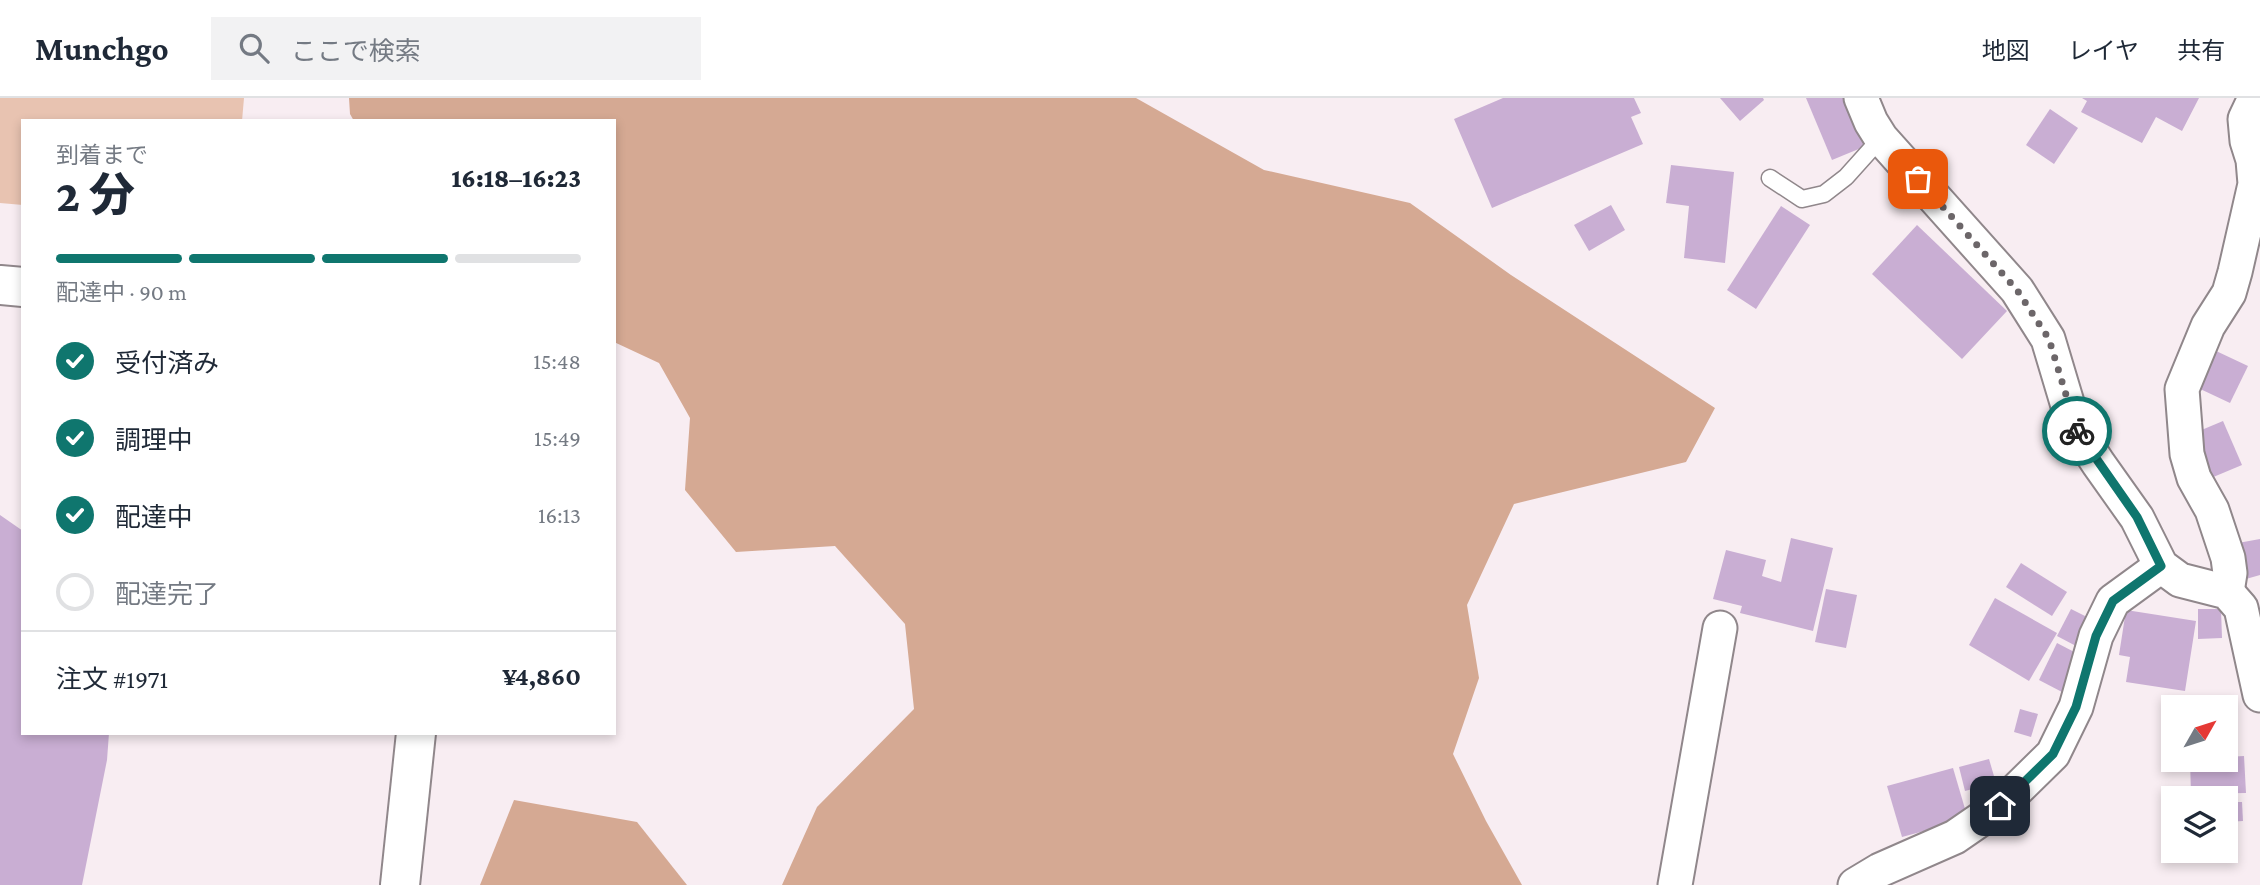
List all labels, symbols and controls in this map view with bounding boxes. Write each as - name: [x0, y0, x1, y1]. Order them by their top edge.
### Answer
- search box: [211, 17, 701, 80]
- icon: search: [235, 29, 273, 67]
- text: Munchgo: [35, 30, 169, 67]
- text: ここで検索: [291, 37, 421, 66]
- text: 地図: [1982, 37, 2030, 64]
- text: レイヤ: [2068, 37, 2139, 64]
- text: 共有: [2177, 37, 2225, 64]
- text: 到着まで: [56, 142, 148, 168]
- pin: [1888, 149, 1948, 209]
- icon: bag: [1899, 160, 1937, 198]
- text: 16:18–16:23: [451, 164, 581, 193]
- text: 2 分: [56, 170, 135, 221]
- text: 配達中 · 90 m: [56, 279, 187, 305]
- icon: check: [56, 342, 94, 380]
- text: 15:48: [533, 348, 581, 374]
- text: 受付済み: [115, 349, 219, 378]
- courier: [2042, 396, 2112, 466]
- icon: bike: [2058, 412, 2096, 450]
- icon: check: [56, 419, 94, 457]
- text: 15:49: [534, 425, 581, 451]
- text: 調理中: [115, 426, 193, 455]
- icon: check: [56, 496, 94, 534]
- text: 16:13: [538, 502, 581, 528]
- text: 配達中: [115, 503, 193, 532]
- text: 配達完了: [115, 580, 219, 609]
- text: ¥4,860: [502, 662, 581, 691]
- text: 注文 #1971: [56, 665, 168, 694]
- north arrow: [2161, 695, 2238, 772]
- map controls: [2161, 695, 2238, 863]
- pin: [1970, 776, 2030, 836]
- button: layers: [2161, 786, 2238, 863]
- icon: home: [1981, 787, 2019, 825]

